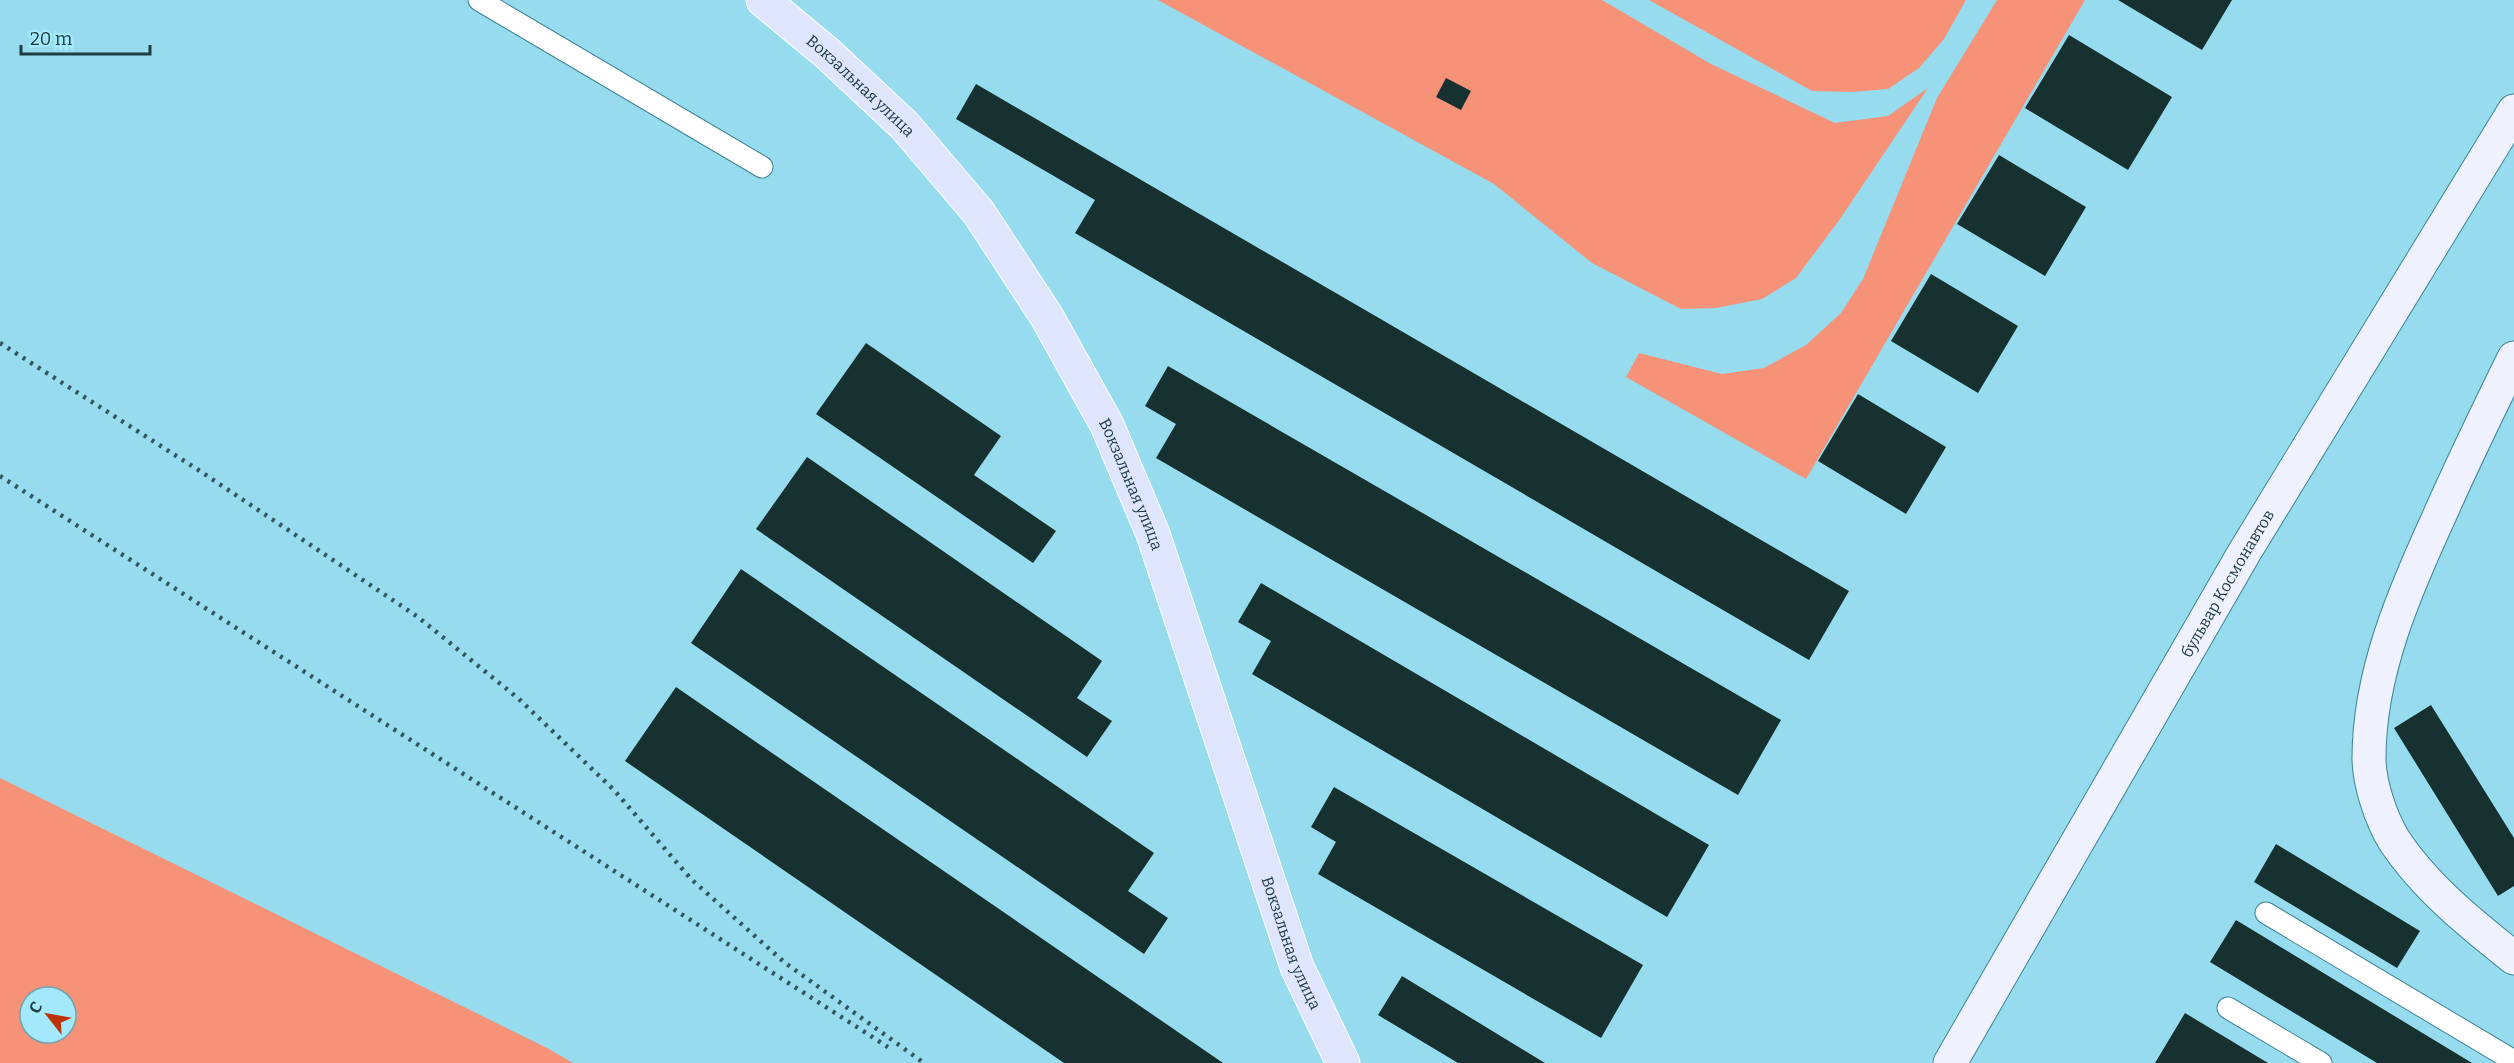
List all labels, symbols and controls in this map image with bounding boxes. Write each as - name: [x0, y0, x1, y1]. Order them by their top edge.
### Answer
- scale bar: [21, 18, 150, 56]
- text: 20 m: [30, 28, 72, 50]
- street label: Вокзальная улица: [803, 31, 919, 140]
- street label: Вокзальная улица: [1096, 415, 1167, 553]
- street label: бульвар Космонавтов: [2177, 506, 2278, 661]
- street label: Вокзальная улица: [1258, 874, 1326, 1013]
- north arrow: [18, 985, 78, 1045]
- text: С: [25, 998, 46, 1017]

